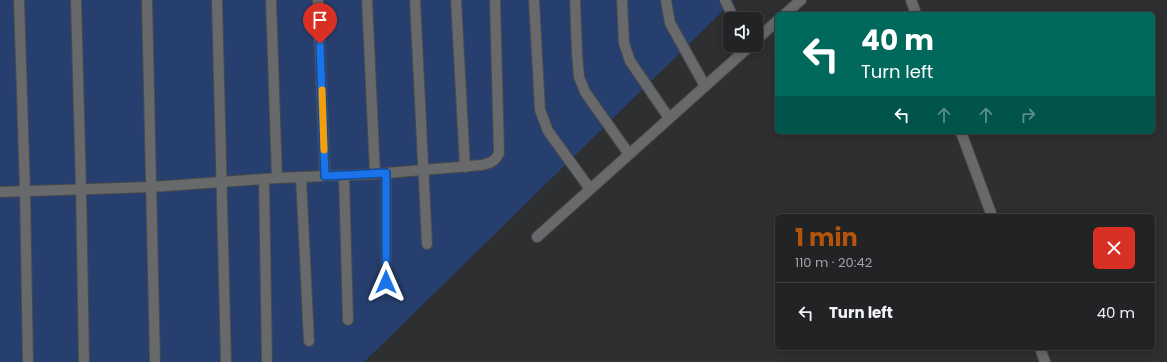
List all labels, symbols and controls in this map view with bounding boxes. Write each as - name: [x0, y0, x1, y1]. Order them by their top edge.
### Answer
- pin: [303, 3, 337, 44]
- icon: arrive: [309, 9, 331, 31]
- map controls: [723, 12, 763, 52]
- button: sound: [723, 12, 763, 52]
- text: 40 m: [861, 21, 934, 60]
- icon: left: [795, 28, 847, 80]
- text: Turn left: [861, 59, 933, 84]
- icon: left: [891, 104, 913, 126]
- icon: ahead: [933, 104, 955, 126]
- icon: ahead: [975, 104, 997, 126]
- icon: right: [1017, 104, 1039, 126]
- text: 1 min: [795, 221, 858, 254]
- button: close: [1093, 227, 1135, 269]
- text: 110 m · 20:42: [795, 253, 872, 272]
- position arrow: [365, 261, 407, 303]
- icon: left: [795, 302, 817, 324]
- text: Turn left: [829, 302, 893, 323]
- text: 40 m: [1097, 302, 1135, 323]

